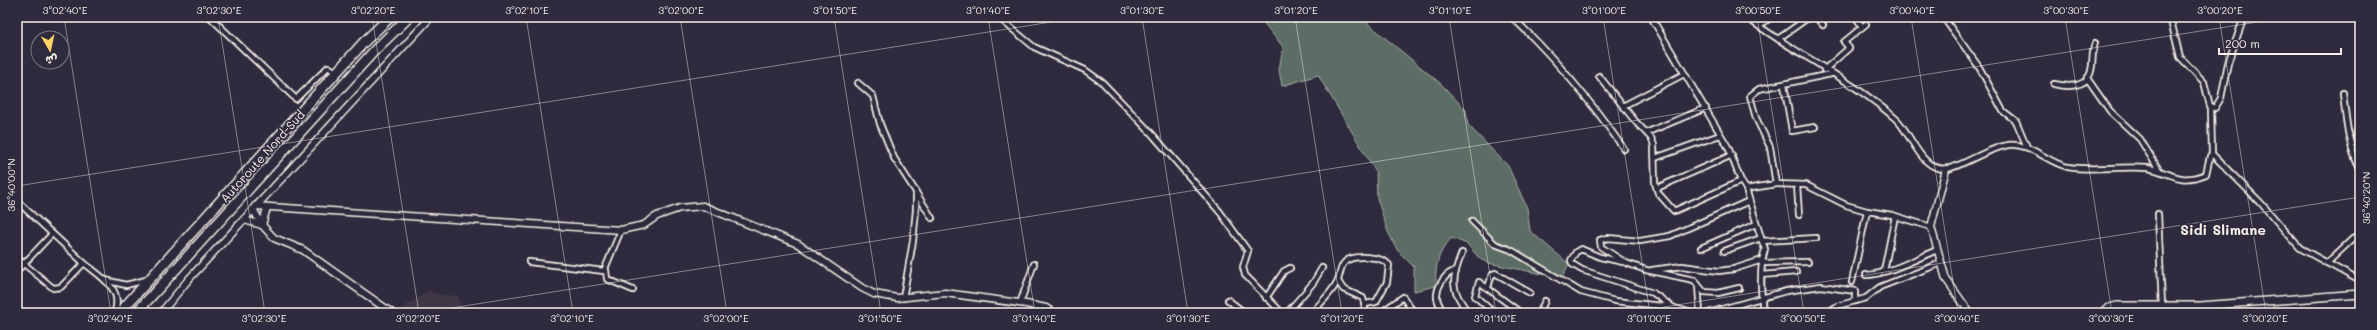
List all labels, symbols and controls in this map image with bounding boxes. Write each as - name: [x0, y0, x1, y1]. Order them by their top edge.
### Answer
- text: 3°02'40"E: [43, 3, 88, 17]
- text: 3°02'30"E: [197, 3, 242, 17]
- text: 3°02'20"E: [351, 3, 396, 17]
- text: 3°02'10"E: [505, 3, 549, 17]
- text: 3°02'00"E: [658, 3, 704, 17]
- text: 3°01'50"E: [813, 3, 857, 17]
- text: 3°01'40"E: [966, 3, 1010, 17]
- text: 3°01'30"E: [1120, 3, 1164, 17]
- text: 3°01'20"E: [1274, 3, 1318, 17]
- text: 3°01'10"E: [1429, 3, 1471, 17]
- text: 3°01'00"E: [1582, 3, 1626, 17]
- text: 3°00'50"E: [1735, 3, 1781, 17]
- text: 3°00'40"E: [1889, 3, 1935, 17]
- text: 3°00'30"E: [2043, 3, 2089, 17]
- text: 3°00'20"E: [2197, 3, 2243, 17]
- north arrow: [30, 30, 70, 70]
- scale bar: [2219, 30, 2341, 56]
- text: 200 m: [2225, 35, 2260, 51]
- text: ش: [44, 52, 59, 69]
- street label: Autoroute Nord-Sud: [216, 106, 308, 206]
- text: 36°40'00"N: [4, 158, 18, 212]
- text: 36°40'20"N: [2359, 172, 2373, 224]
- district label: Sidi Slimane: [2180, 220, 2266, 239]
- text: 3°02'40"E: [88, 311, 133, 325]
- text: 3°02'30"E: [242, 311, 287, 325]
- text: 3°02'20"E: [396, 311, 441, 325]
- text: 3°02'10"E: [550, 311, 594, 325]
- text: 3°02'00"E: [703, 311, 749, 325]
- text: 3°01'50"E: [858, 311, 902, 325]
- text: 3°01'40"E: [1012, 311, 1056, 325]
- text: 3°01'30"E: [1166, 311, 1210, 325]
- text: 3°01'20"E: [1320, 311, 1364, 325]
- text: 3°01'10"E: [1474, 311, 1516, 325]
- text: 3°01'00"E: [1627, 311, 1671, 325]
- text: 3°00'50"E: [1780, 311, 1826, 325]
- text: 3°00'40"E: [1934, 311, 1980, 325]
- text: 3°00'30"E: [2088, 311, 2134, 325]
- text: 3°00'20"E: [2242, 311, 2288, 325]

